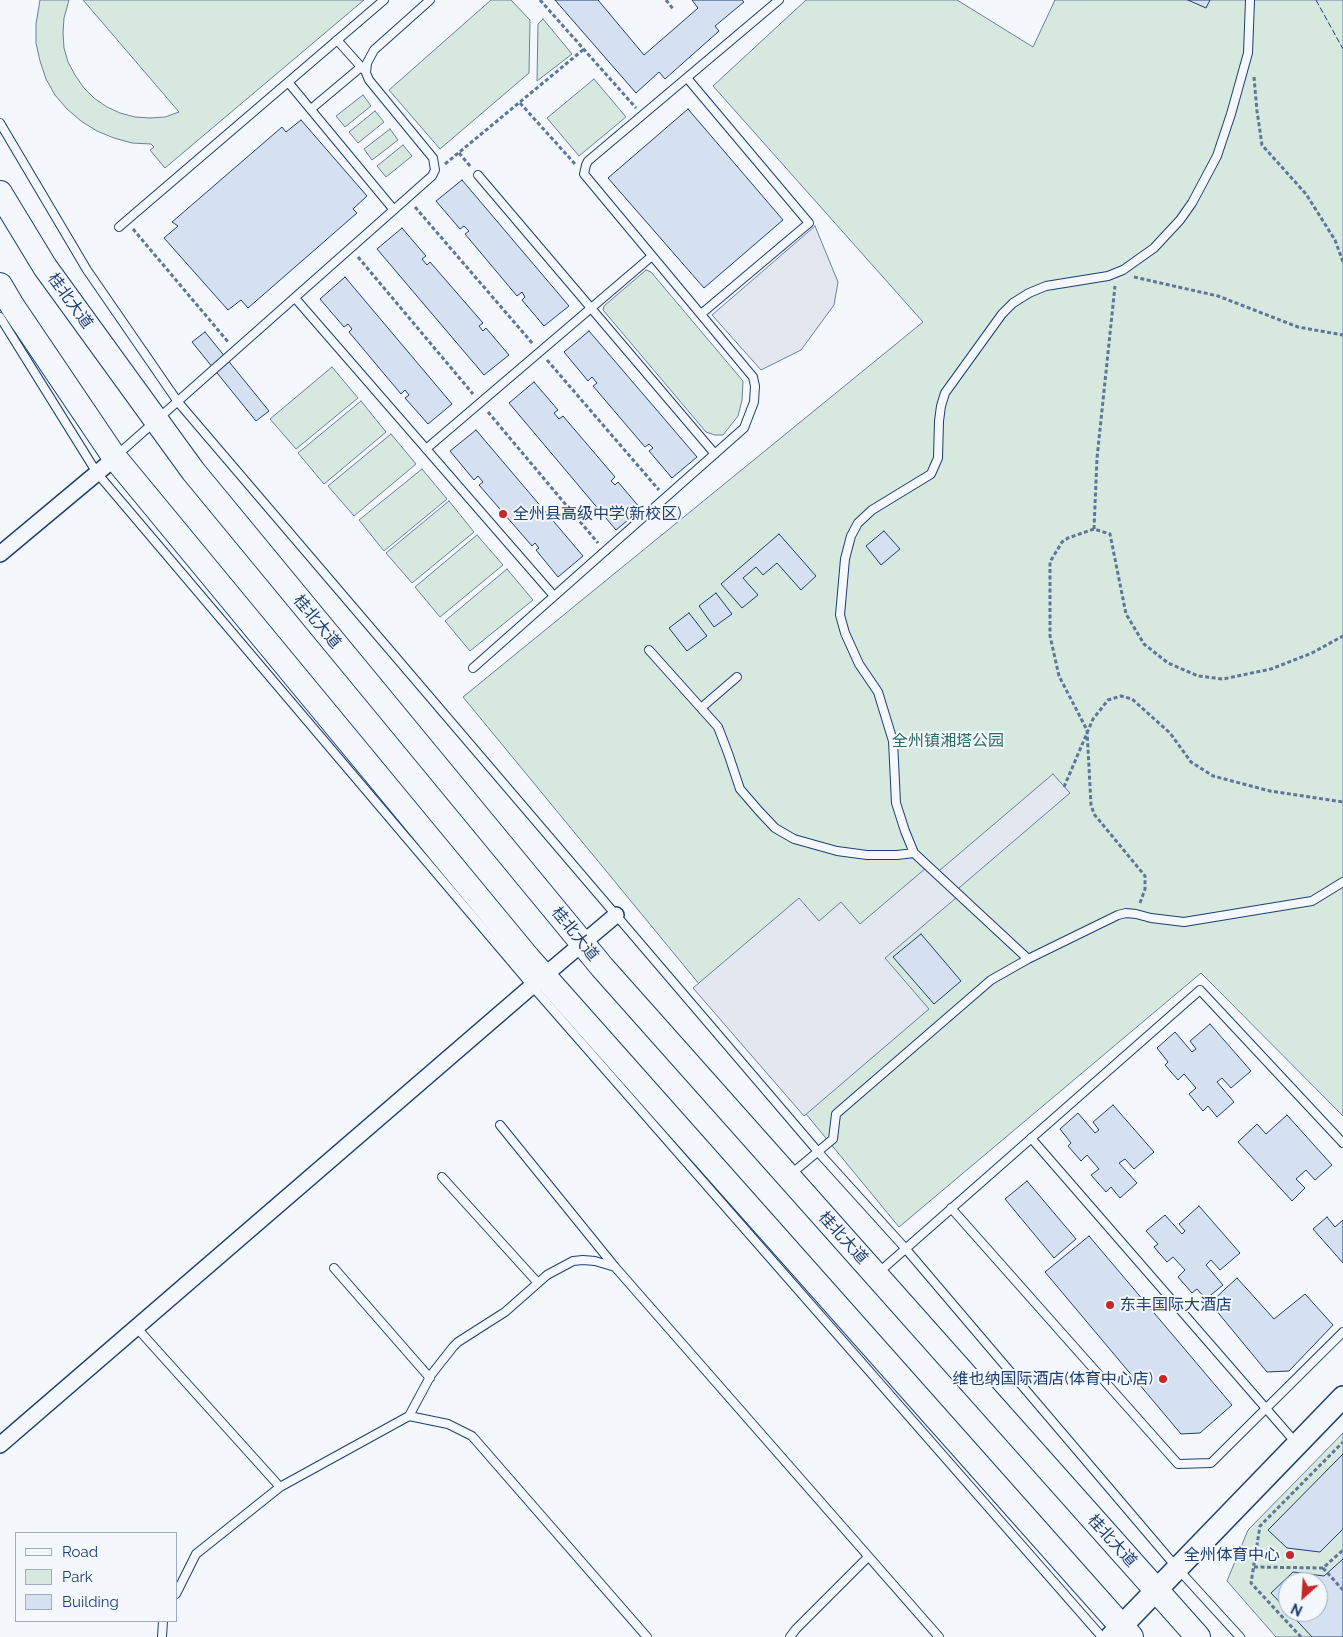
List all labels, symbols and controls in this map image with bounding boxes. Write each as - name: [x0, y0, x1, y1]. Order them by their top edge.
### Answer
- street label: 桂北大道: [43, 269, 97, 333]
- place label: 全州县高级中学(新校区): [513, 504, 682, 524]
- marker: 全州县高级中学(新校区): [497, 508, 509, 520]
- street label: 桂北大道: [289, 591, 345, 653]
- park label: 全州镇湘塔公园: [892, 731, 1004, 751]
- street label: 桂北大道: [547, 903, 603, 965]
- street label: 桂北大道: [814, 1208, 872, 1268]
- place label: 东丰国际大酒店: [1120, 1295, 1232, 1315]
- marker: 东丰国际大酒店: [1104, 1299, 1116, 1311]
- place label: 维也纳国际酒店(体育中心店): [952, 1369, 1153, 1389]
- marker: 维也纳国际酒店(体育中心店): [1157, 1373, 1169, 1385]
- street label: 桂北大道: [1083, 1511, 1141, 1571]
- legend: [15, 1532, 178, 1622]
- text: Road: [62, 1543, 98, 1561]
- place label: 全州体育中心: [1184, 1545, 1280, 1565]
- marker: 全州体育中心: [1284, 1549, 1296, 1561]
- text: Park: [62, 1568, 93, 1586]
- north arrow: [1278, 1572, 1328, 1622]
- text: Building: [62, 1593, 119, 1611]
- text: N: [1289, 1600, 1305, 1619]

